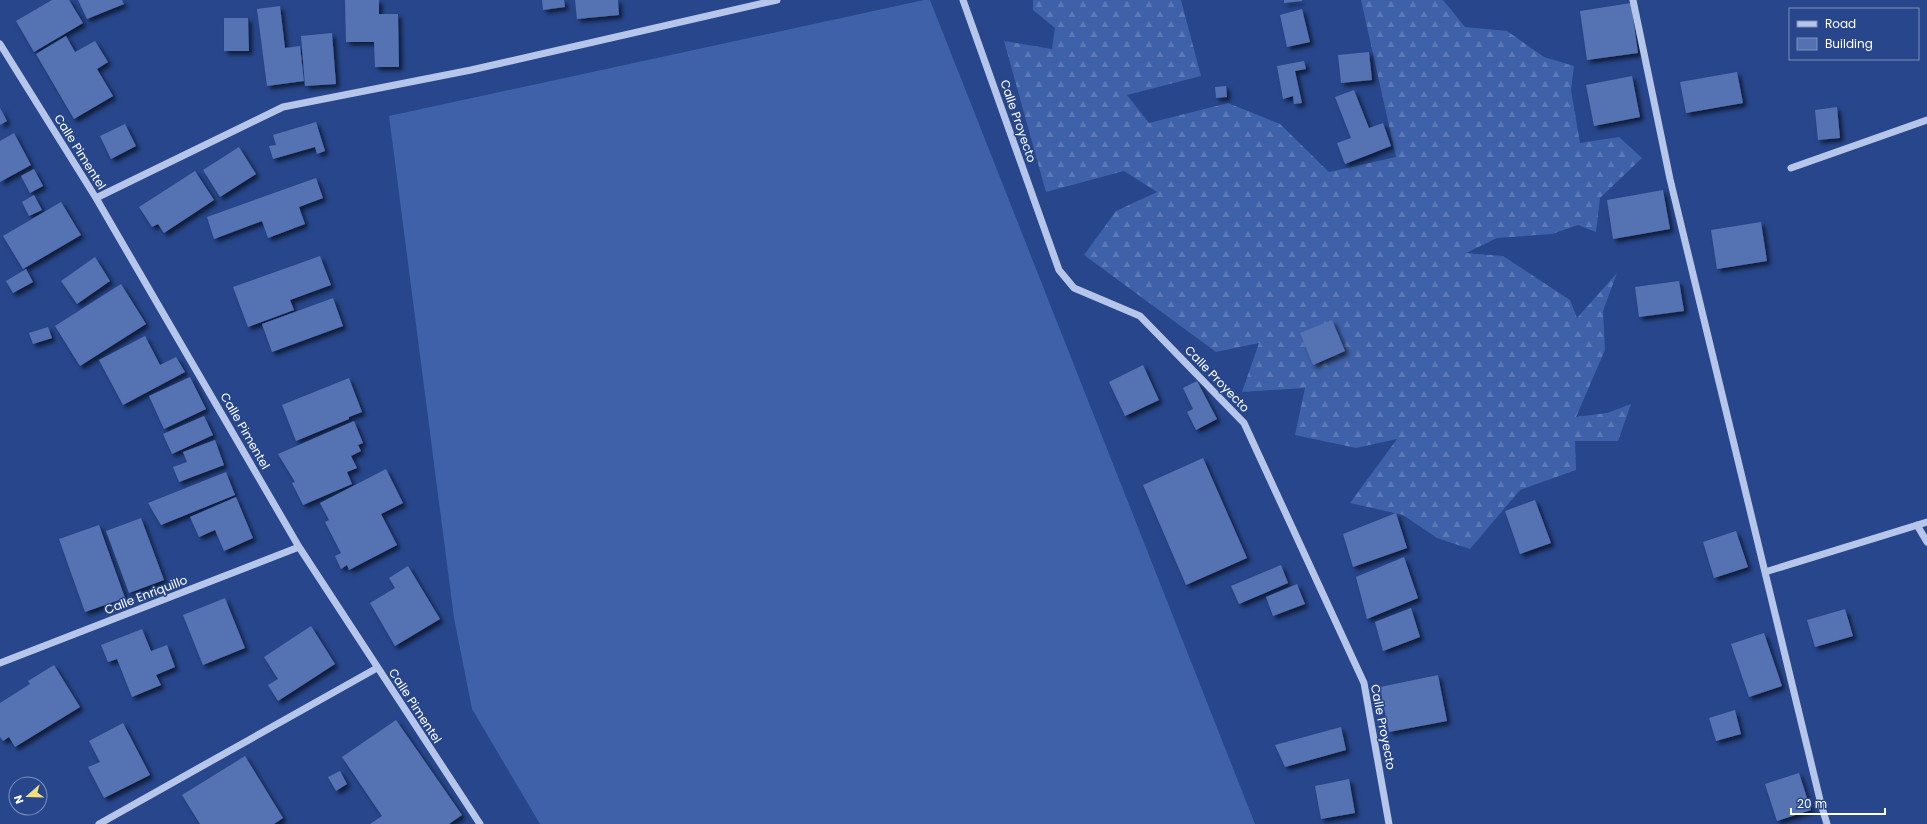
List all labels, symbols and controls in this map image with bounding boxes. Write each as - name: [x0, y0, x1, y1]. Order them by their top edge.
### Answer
- legend: [1789, 8, 1919, 60]
- text: Road: [1825, 15, 1856, 32]
- text: Building: [1825, 35, 1873, 52]
- street label: Calle Proyecto: [996, 77, 1041, 165]
- street label: Calle Pimentel: [50, 111, 110, 193]
- street label: Calle Proyecto: [1181, 342, 1254, 416]
- street label: Calle Pimentel: [217, 389, 274, 472]
- street label: Calle Enriquillo: [102, 571, 190, 618]
- street label: Calle Pimentel: [385, 665, 446, 746]
- street label: Calle Proyecto: [1367, 683, 1400, 771]
- north arrow: [8, 776, 48, 816]
- scale bar: [1791, 790, 1885, 816]
- text: N: [10, 793, 28, 806]
- text: 20 m: [1797, 795, 1827, 812]

